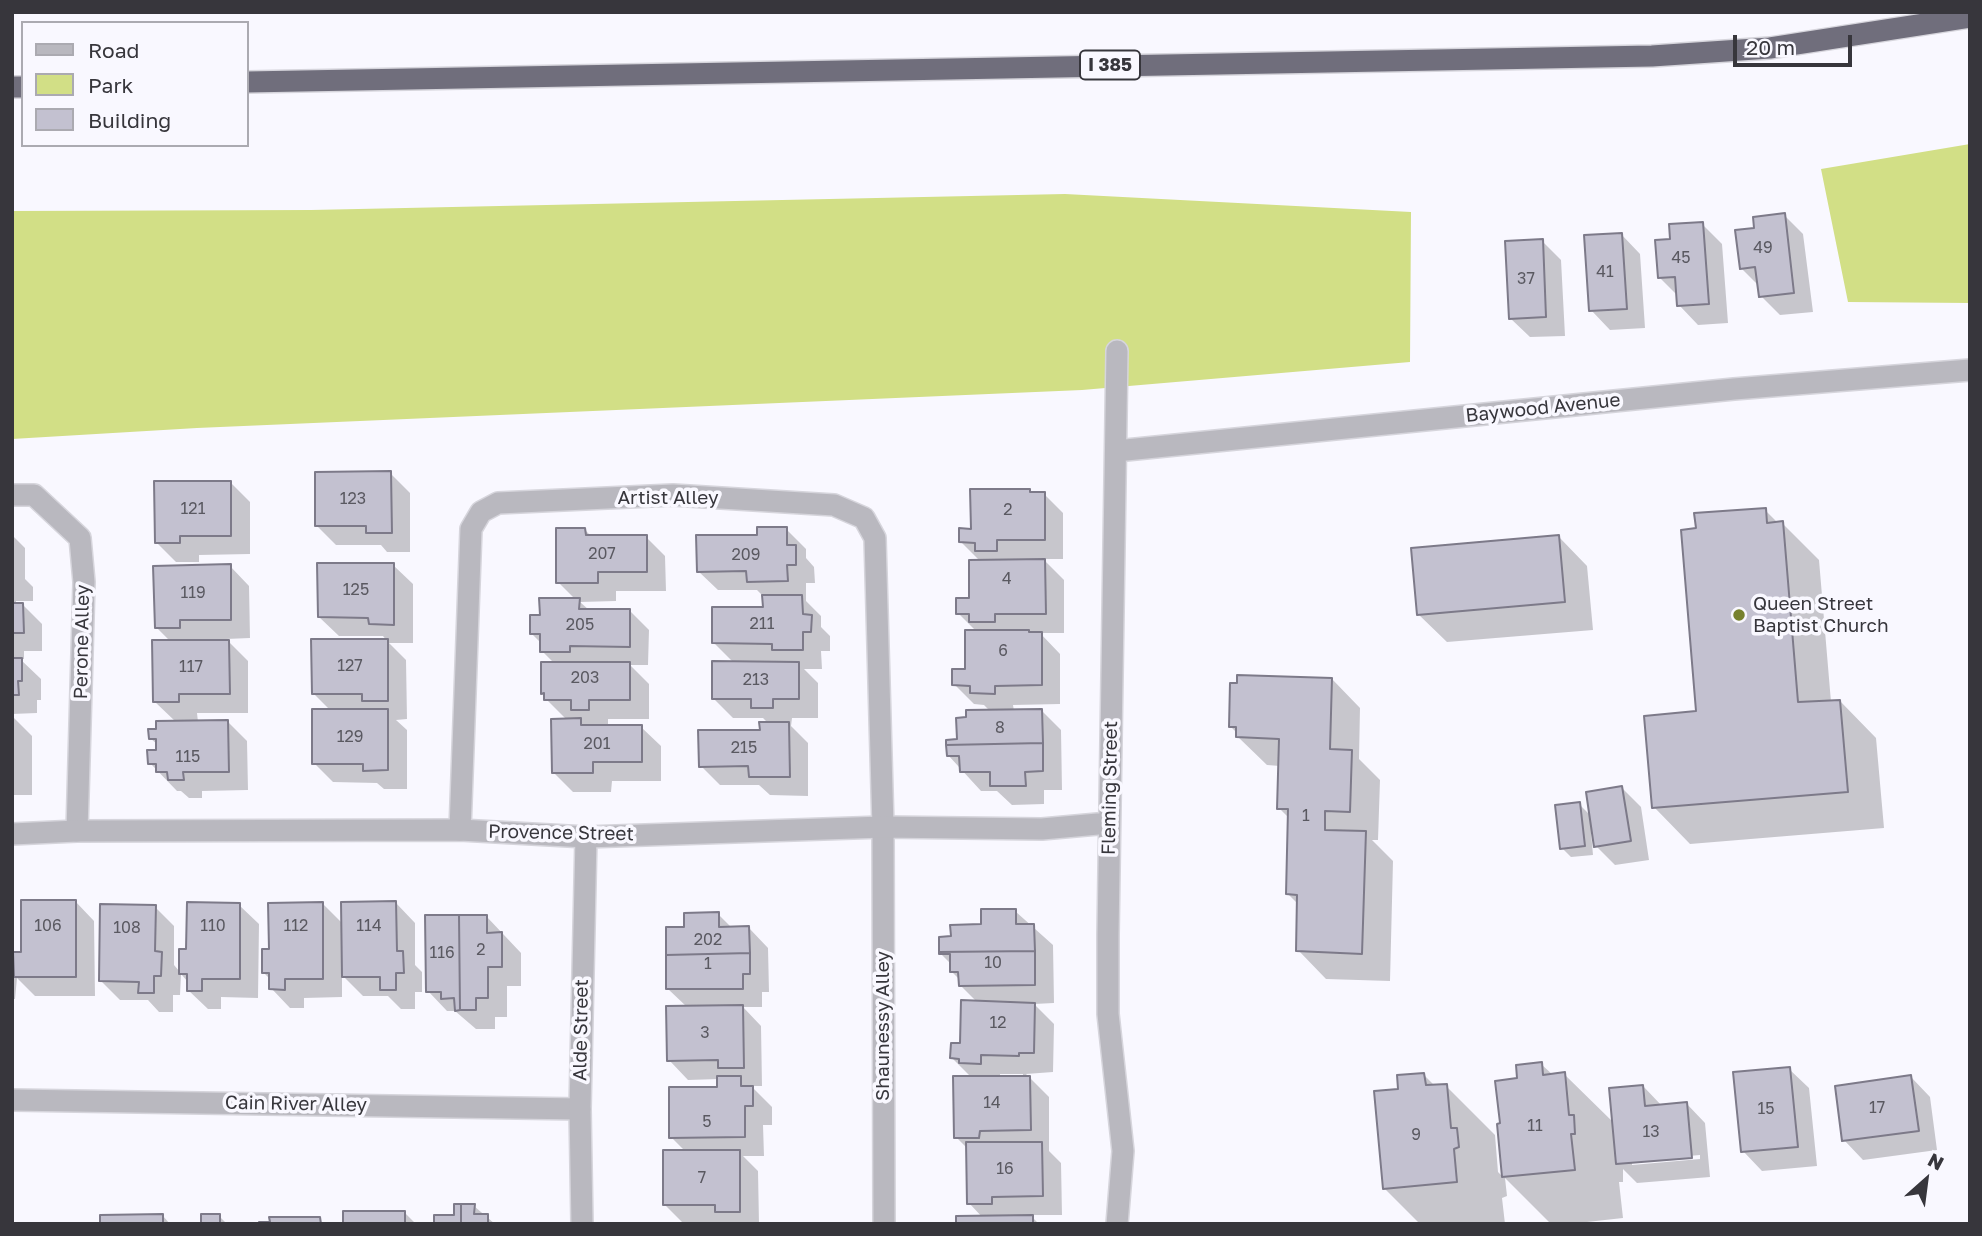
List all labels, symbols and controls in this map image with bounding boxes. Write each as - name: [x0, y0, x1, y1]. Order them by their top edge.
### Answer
- legend: [21, 21, 248, 147]
- scale bar: [1737, 21, 1856, 65]
- text: 20 m: [1746, 34, 1795, 60]
- text: Road: [88, 37, 139, 63]
- road number: I 385: [1080, 51, 1140, 80]
- text: Park: [88, 72, 133, 98]
- text: Building: [88, 107, 171, 133]
- house number: 49: [1753, 238, 1773, 258]
- house number: 45: [1671, 248, 1691, 268]
- house number: 41: [1596, 262, 1614, 282]
- house number: 37: [1517, 269, 1535, 289]
- street label: Baywood Avenue: [1464, 389, 1622, 427]
- street label: Artist Alley: [617, 487, 719, 509]
- house number: 123: [340, 489, 366, 509]
- house number: 121: [181, 499, 205, 519]
- house number: 2: [1003, 500, 1013, 520]
- house number: 207: [588, 544, 616, 564]
- house number: 209: [732, 545, 760, 565]
- house number: 4: [1002, 569, 1012, 589]
- house number: 125: [343, 580, 369, 600]
- house number: 119: [180, 583, 206, 603]
- street label: Perone Alley: [70, 584, 94, 700]
- place label: Queen Street Baptist Church: [1753, 593, 1889, 637]
- marker: Queen Street Baptist Church: [1731, 607, 1747, 623]
- house number: 211: [750, 614, 774, 634]
- house number: 205: [566, 615, 594, 635]
- house number: 6: [998, 641, 1008, 661]
- house number: 127: [337, 656, 363, 676]
- house number: 117: [179, 657, 203, 677]
- house number: 203: [571, 668, 599, 688]
- house number: 213: [743, 670, 769, 690]
- house number: 8: [995, 718, 1005, 738]
- street label: Fleming Street: [1097, 721, 1123, 855]
- house number: 129: [337, 727, 363, 747]
- house number: 201: [584, 734, 610, 754]
- house number: 215: [731, 738, 757, 758]
- house number: 115: [176, 747, 200, 767]
- house number: 1: [1302, 806, 1310, 826]
- street label: Provence Street: [488, 820, 634, 846]
- house number: 106: [34, 916, 62, 936]
- house number: 110: [200, 916, 226, 936]
- house number: 112: [284, 916, 308, 936]
- house number: 114: [356, 916, 382, 936]
- house number: 108: [113, 918, 141, 938]
- house number: 202: [694, 930, 722, 950]
- house number: 2: [476, 940, 486, 960]
- house number: 116: [429, 943, 455, 963]
- street label: Shaunessy Alley: [872, 951, 894, 1101]
- house number: 10: [984, 953, 1002, 973]
- house number: 1: [704, 954, 712, 974]
- street label: Alde Street: [569, 979, 593, 1081]
- house number: 12: [989, 1013, 1007, 1033]
- house number: 3: [700, 1023, 710, 1043]
- street label: Cain River Alley: [225, 1091, 367, 1117]
- house number: 14: [983, 1093, 1001, 1113]
- house number: 17: [1869, 1098, 1885, 1118]
- house number: 15: [1757, 1099, 1775, 1119]
- house number: 5: [702, 1112, 712, 1132]
- house number: 11: [1527, 1116, 1543, 1136]
- house number: 13: [1642, 1122, 1660, 1142]
- house number: 9: [1411, 1125, 1421, 1145]
- north arrow: [1891, 1145, 1961, 1215]
- text: N: [1924, 1147, 1948, 1175]
- house number: 16: [996, 1159, 1014, 1179]
- house number: 7: [698, 1168, 706, 1188]

